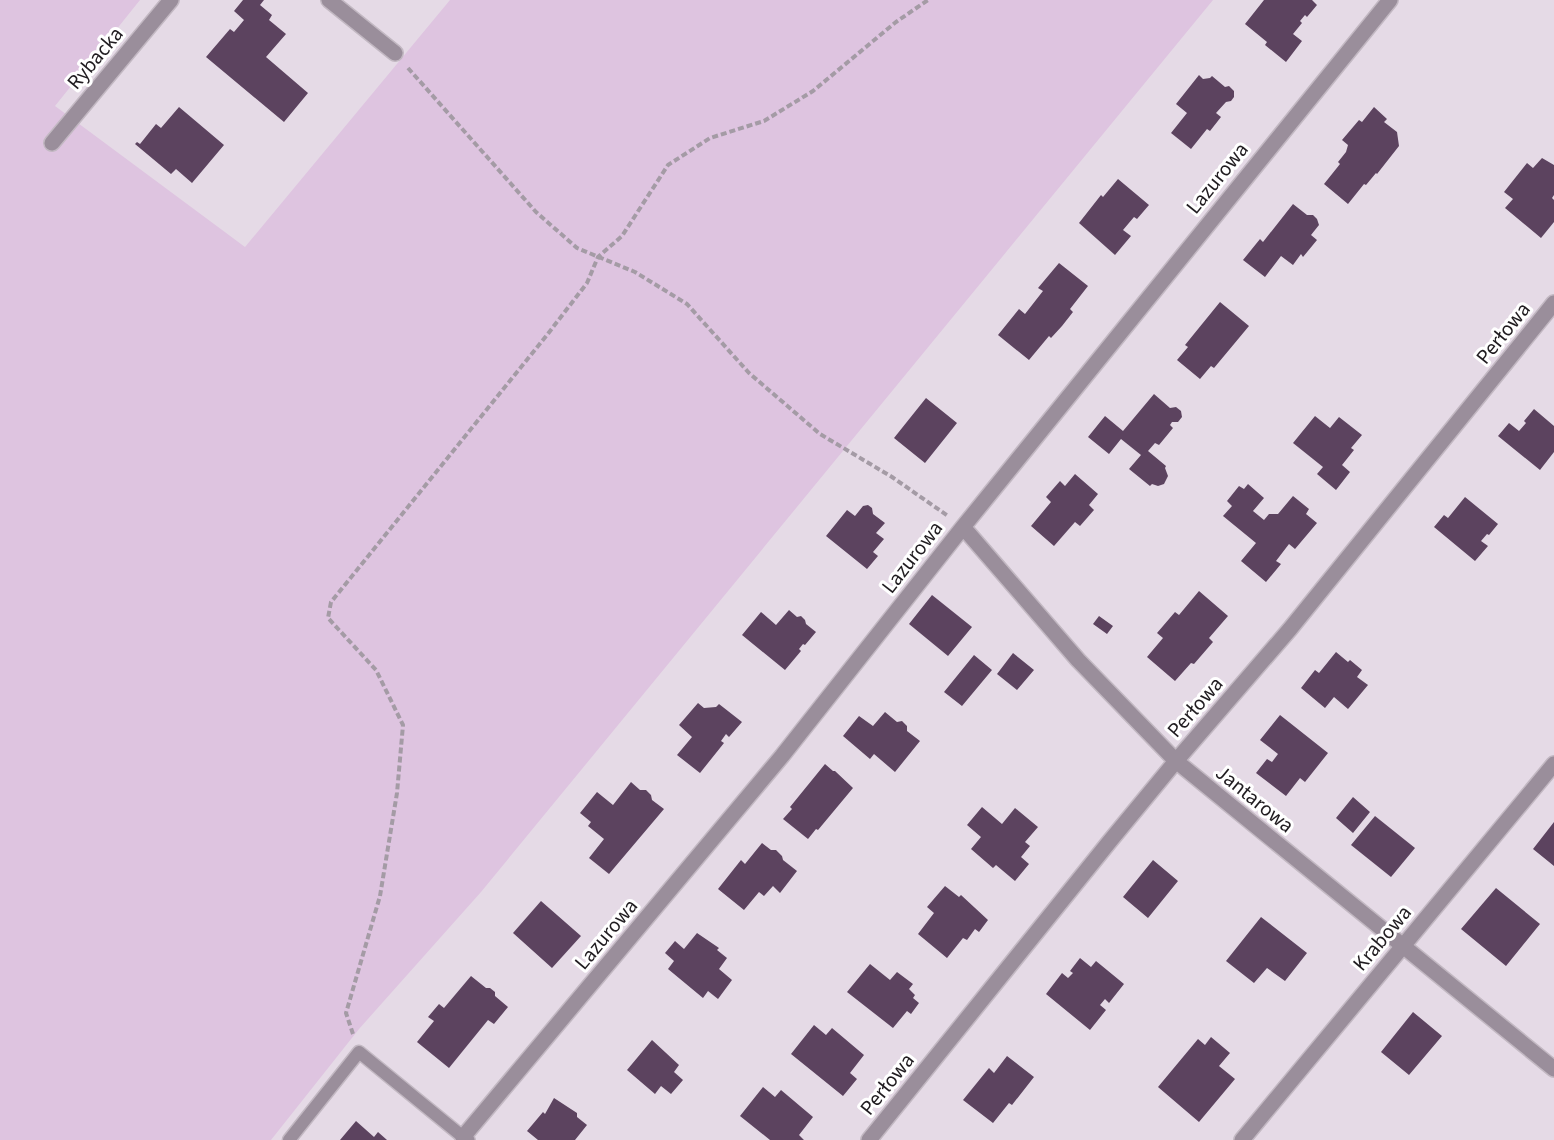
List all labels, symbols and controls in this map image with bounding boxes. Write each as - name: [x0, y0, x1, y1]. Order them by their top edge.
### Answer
- street label: Rybacka: [60, 20, 130, 96]
- street label: Lazurowa: [1179, 136, 1255, 220]
- street label: Perłowa: [1469, 296, 1537, 370]
- street label: Lazurowa: [874, 514, 950, 600]
- street label: Perłowa: [1160, 670, 1230, 744]
- street label: Jantarowa: [1209, 758, 1301, 840]
- street label: Lazurowa: [567, 892, 645, 976]
- street label: Krabowa: [1345, 899, 1419, 977]
- street label: Perłowa: [853, 1047, 921, 1121]

